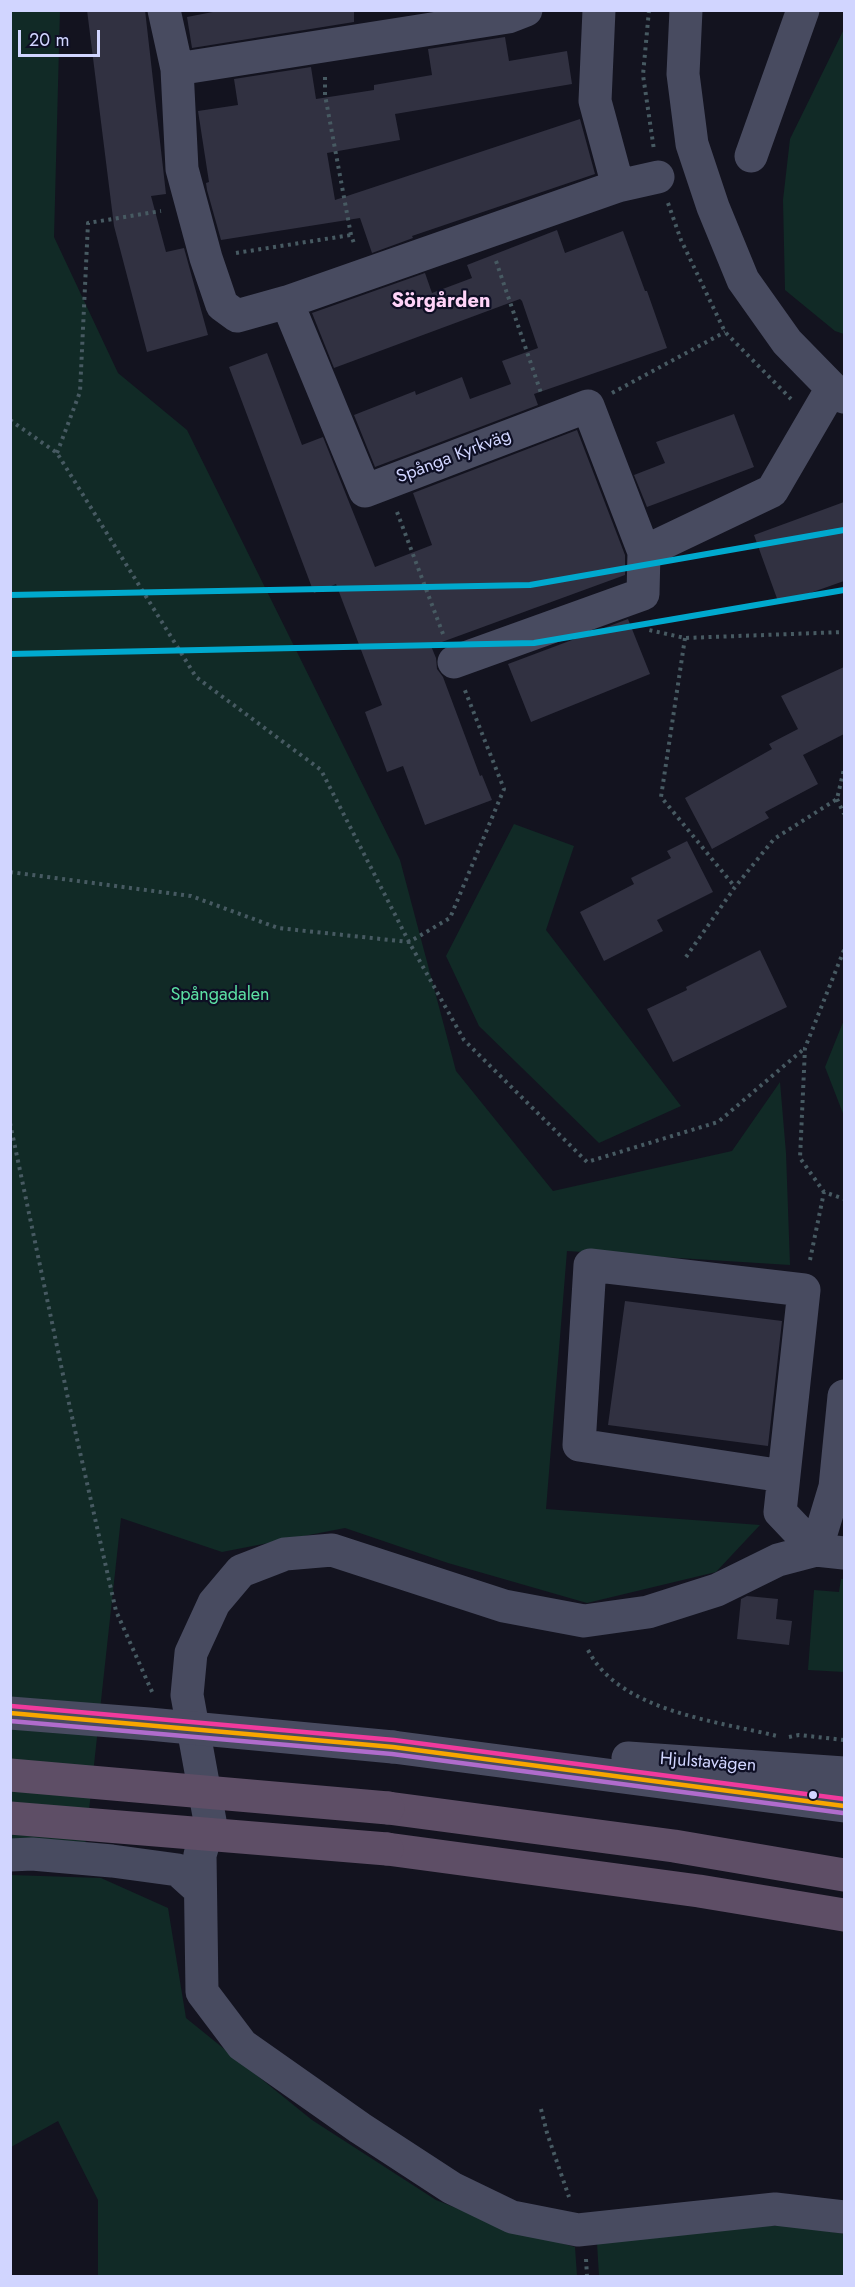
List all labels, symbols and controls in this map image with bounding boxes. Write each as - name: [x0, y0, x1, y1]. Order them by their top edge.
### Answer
- scale bar: [21, 18, 104, 56]
- text: 20 m: [29, 27, 69, 53]
- district label: Sörgården: [392, 290, 490, 314]
- street label: Spånga Kyrkväg: [394, 425, 514, 489]
- park label: Spångadalen: [171, 985, 269, 1007]
- street label: Hjulstavägen: [659, 1749, 757, 1777]
- unlabelled marker: [807, 1789, 819, 1801]

